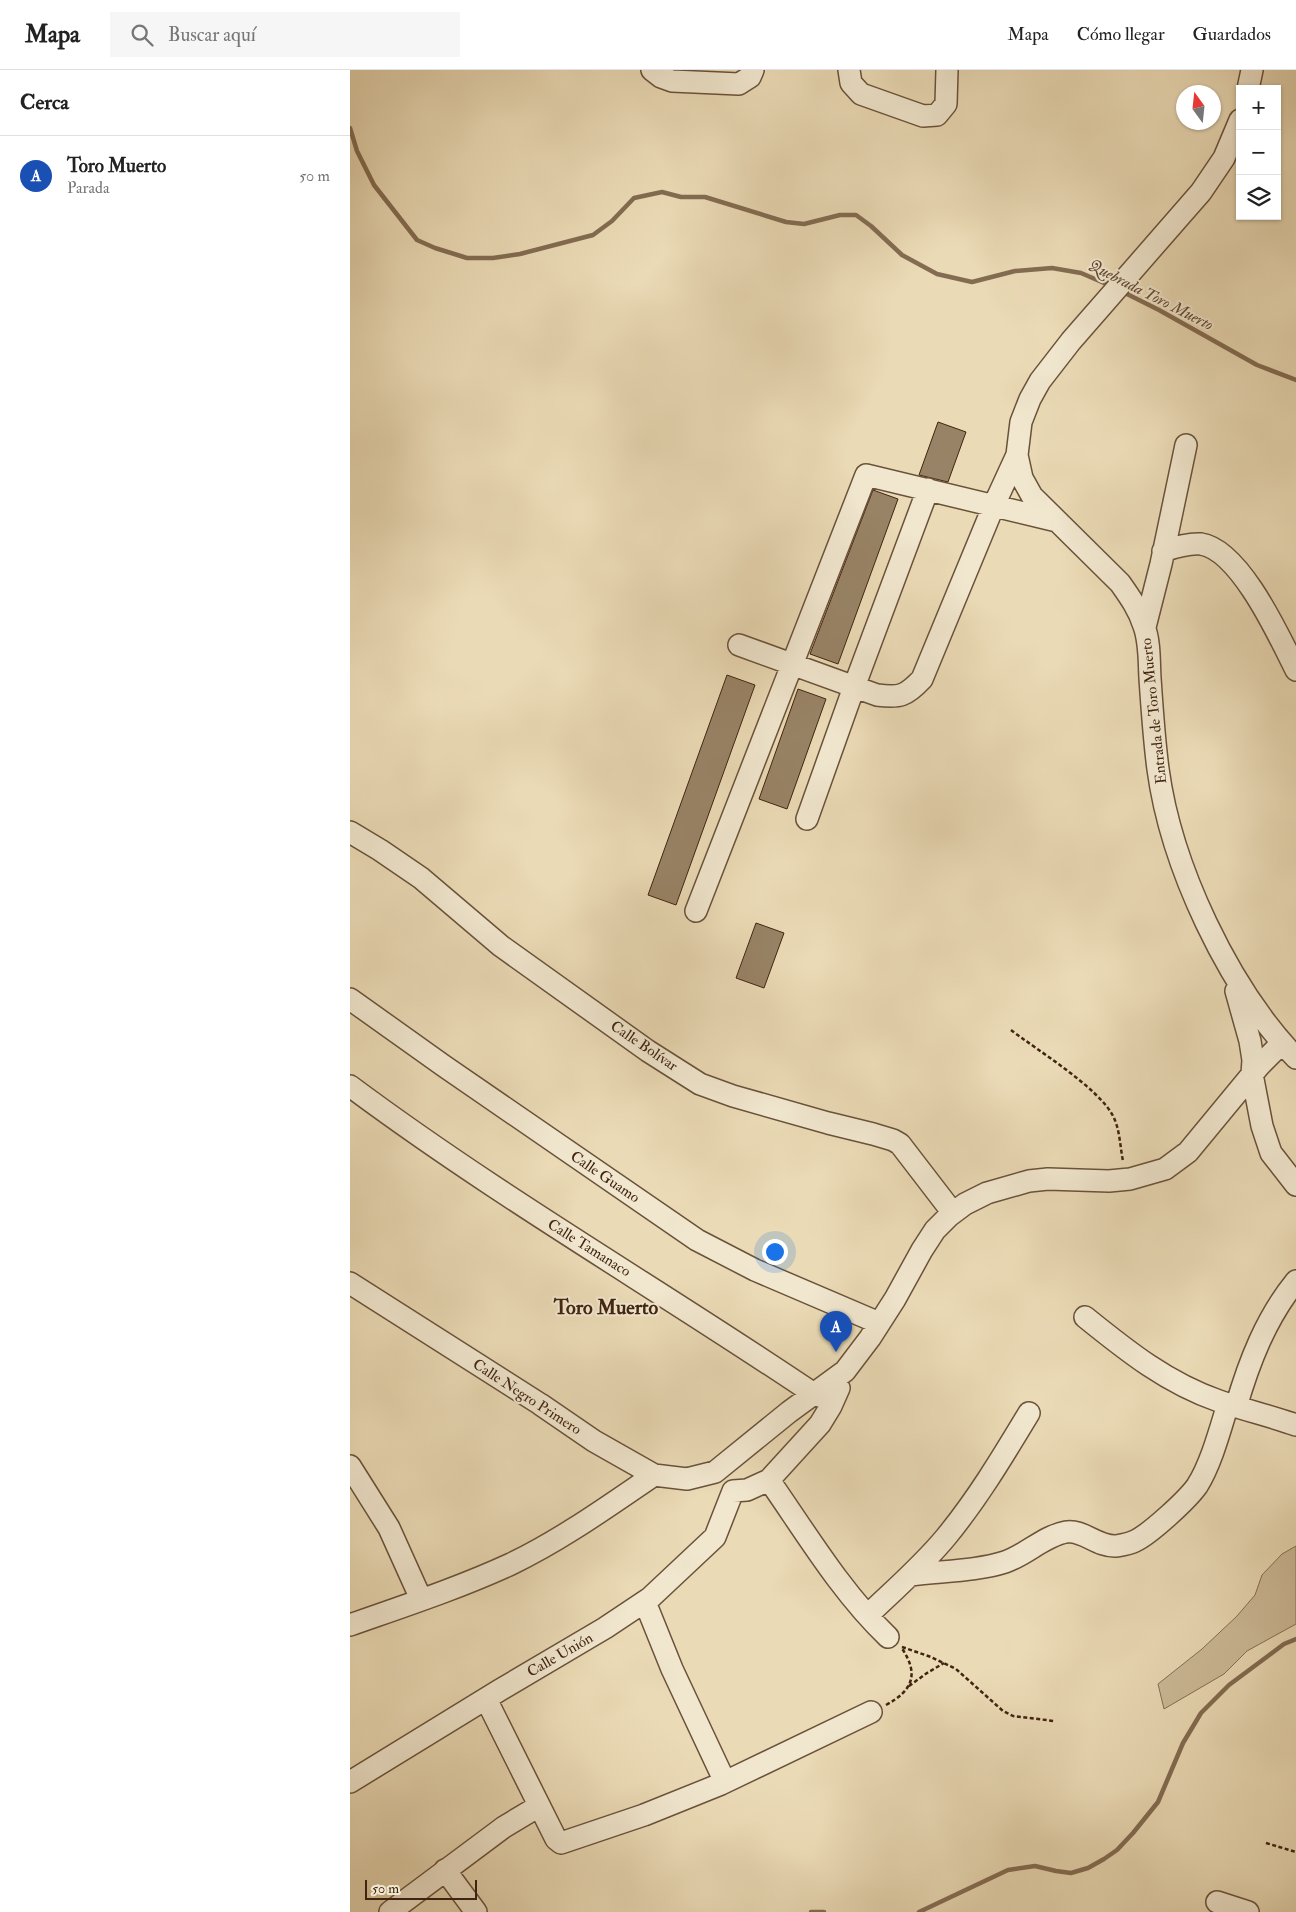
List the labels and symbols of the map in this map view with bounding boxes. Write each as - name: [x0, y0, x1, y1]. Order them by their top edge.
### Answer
- north arrow: [1176, 85, 1221, 130]
- water label: Quebrada Toro Muerto: [1085, 255, 1217, 335]
- street label: Entrada de Toro Muerto: [1137, 637, 1171, 785]
- street label: Calle Bolívar: [607, 1017, 682, 1076]
- street label: Calle Guamo: [567, 1147, 643, 1207]
- street label: Calle Tamanaco: [544, 1215, 634, 1281]
- your location: [762, 1239, 788, 1265]
- district label: Toro Muerto: [553, 1295, 659, 1320]
- pin: A: [820, 1311, 852, 1352]
- street label: Calle Negro Primero: [469, 1355, 585, 1439]
- street label: Calle Unión: [524, 1628, 597, 1681]
- scale bar: [365, 1877, 478, 1900]

